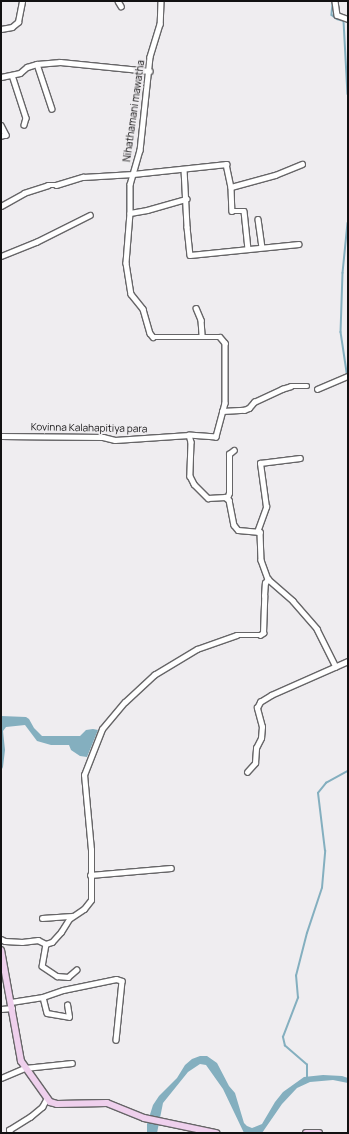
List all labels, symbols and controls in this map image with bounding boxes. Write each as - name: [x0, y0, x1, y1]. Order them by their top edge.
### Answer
- street label: Nihathamani mawatha: [121, 59, 147, 163]
- street label: Kovinna Kalahapitiya para: [31, 421, 147, 435]

